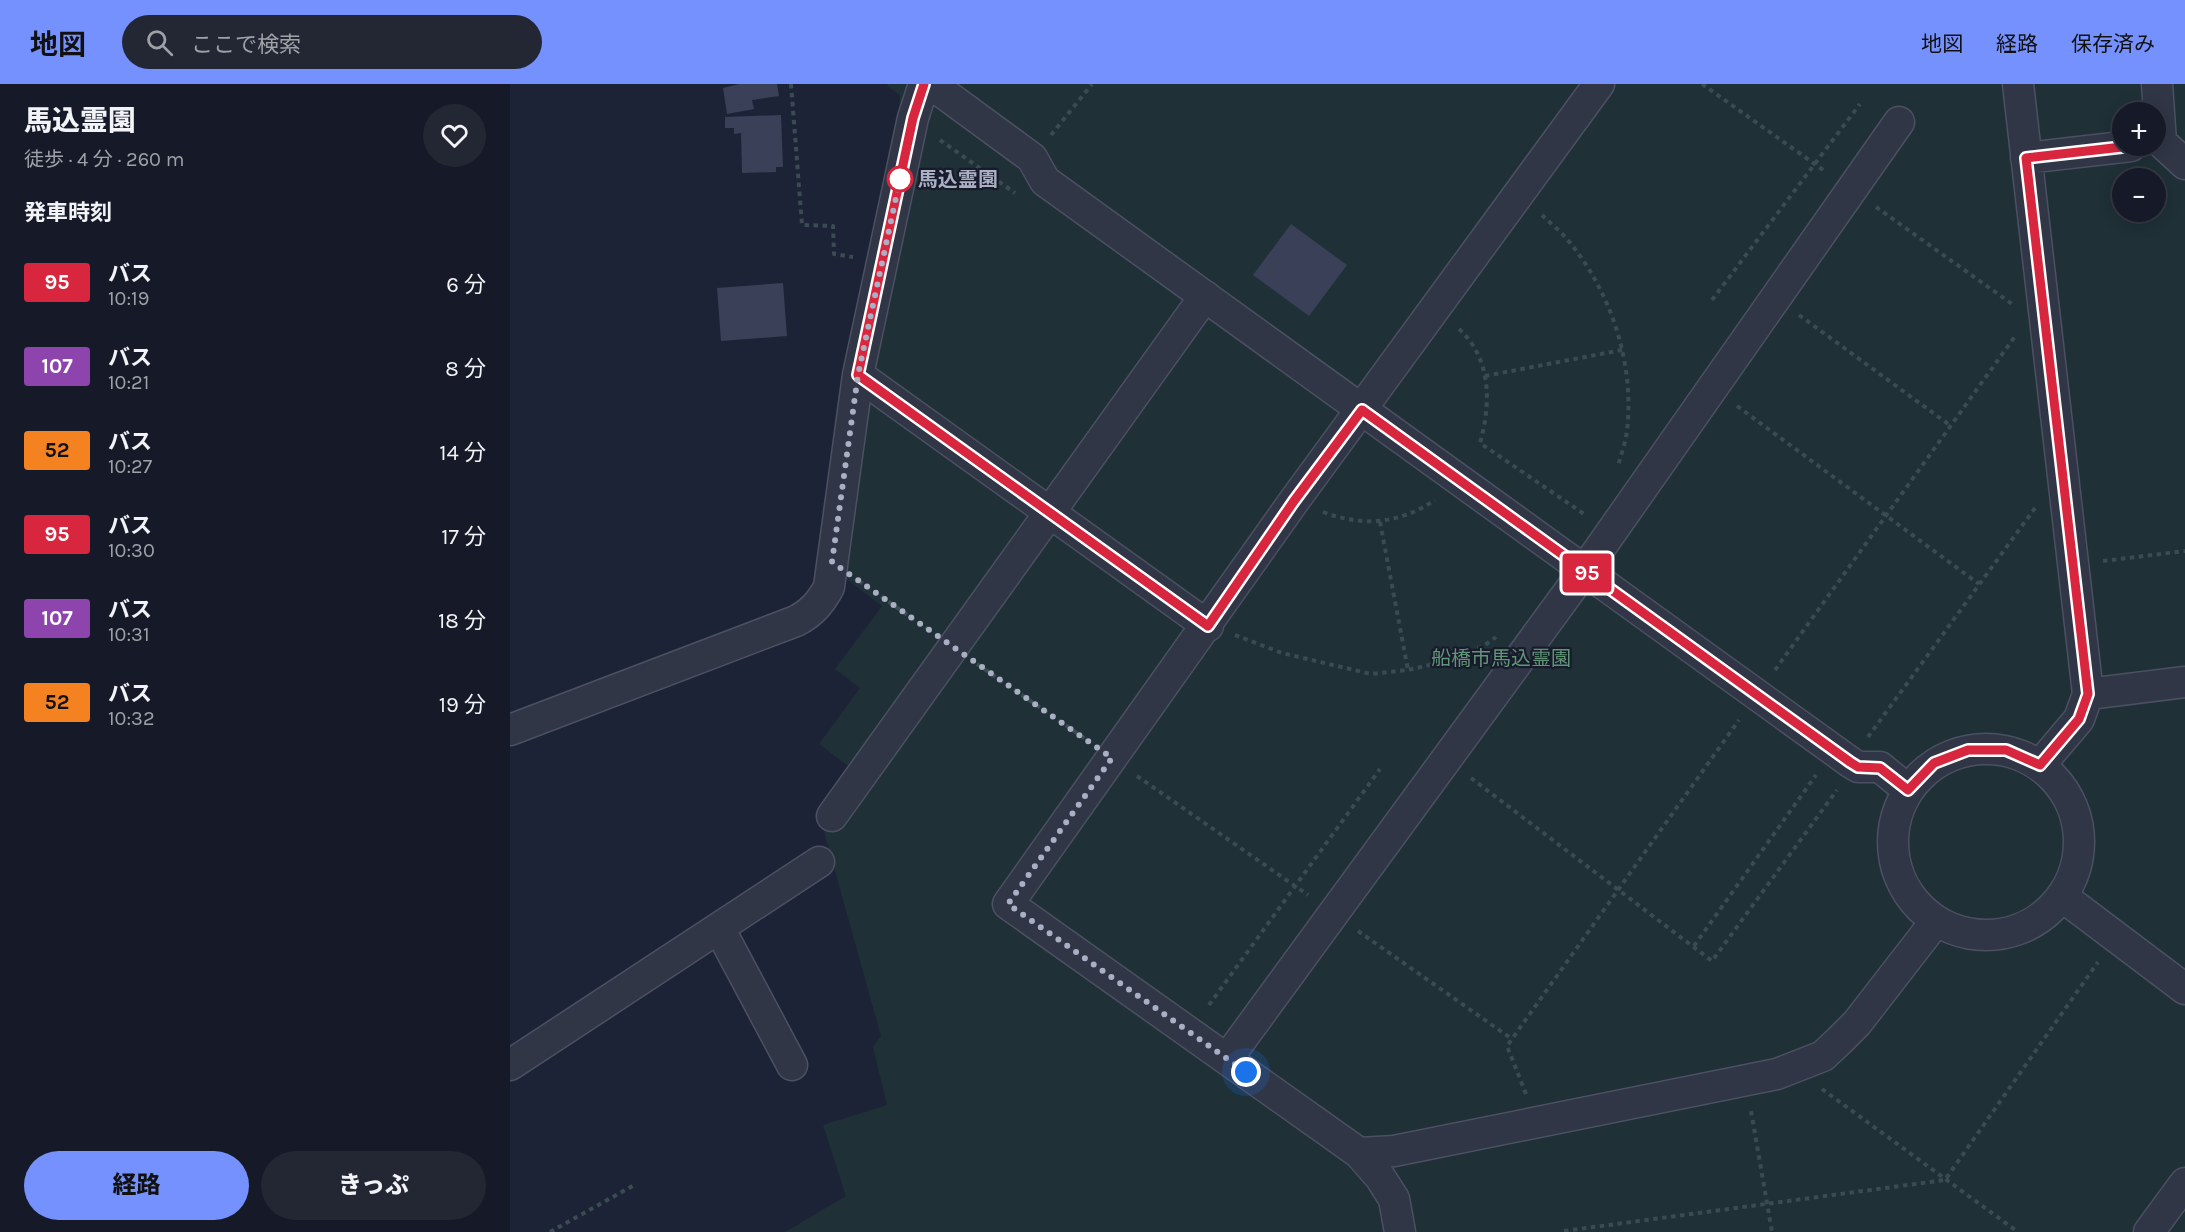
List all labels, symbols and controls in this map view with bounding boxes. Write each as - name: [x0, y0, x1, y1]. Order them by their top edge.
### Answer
- search box: [122, 15, 542, 69]
- icon: search: [143, 26, 176, 59]
- text: 地図: [30, 28, 86, 61]
- text: ここで検索: [191, 32, 301, 58]
- text: 地図: [1921, 32, 1963, 56]
- text: 経路: [1996, 32, 2038, 56]
- text: 保存済み: [2071, 32, 2155, 56]
- map controls: [2112, 102, 2166, 222]
- button: +: [2112, 102, 2166, 156]
- text: 馬込霊園: [24, 104, 136, 137]
- button: heart: [423, 104, 486, 167]
- text: 徒歩 · 4 分 · 260 m: [24, 148, 184, 171]
- marker: 馬込霊園: [887, 166, 913, 192]
- place label: 馬込霊園: [918, 168, 998, 191]
- button: −: [2112, 168, 2166, 222]
- text: 発車時刻: [24, 200, 112, 226]
- text: バス: [108, 261, 152, 287]
- text: 95: [44, 270, 70, 294]
- text: 6 分: [446, 272, 486, 298]
- text: 10:19: [108, 287, 149, 310]
- text: バス: [108, 345, 152, 371]
- text: 107: [41, 354, 73, 378]
- text: 8 分: [445, 356, 486, 382]
- text: 10:21: [108, 371, 149, 394]
- text: バス: [108, 429, 152, 455]
- text: 52: [45, 438, 69, 462]
- text: 14 分: [439, 440, 486, 466]
- text: 10:27: [108, 455, 152, 478]
- text: バス: [108, 513, 152, 539]
- text: 95: [44, 522, 70, 546]
- text: 17 分: [441, 524, 486, 550]
- text: 10:30: [108, 539, 155, 562]
- line badge: 95: [1560, 554, 1614, 592]
- text: 95: [1574, 561, 1600, 585]
- text: バス: [108, 597, 152, 623]
- text: 107: [41, 606, 73, 630]
- text: 18 分: [438, 608, 486, 634]
- text: 10:31: [108, 623, 150, 646]
- park label: 船橋市馬込霊園: [1431, 647, 1571, 670]
- text: バス: [108, 681, 152, 707]
- text: 52: [45, 690, 69, 714]
- text: 19 分: [439, 692, 486, 718]
- text: 10:32: [108, 707, 155, 730]
- your location: [1231, 1057, 1261, 1087]
- button: 経路: [24, 1151, 249, 1220]
- button: きっぷ: [261, 1151, 486, 1220]

